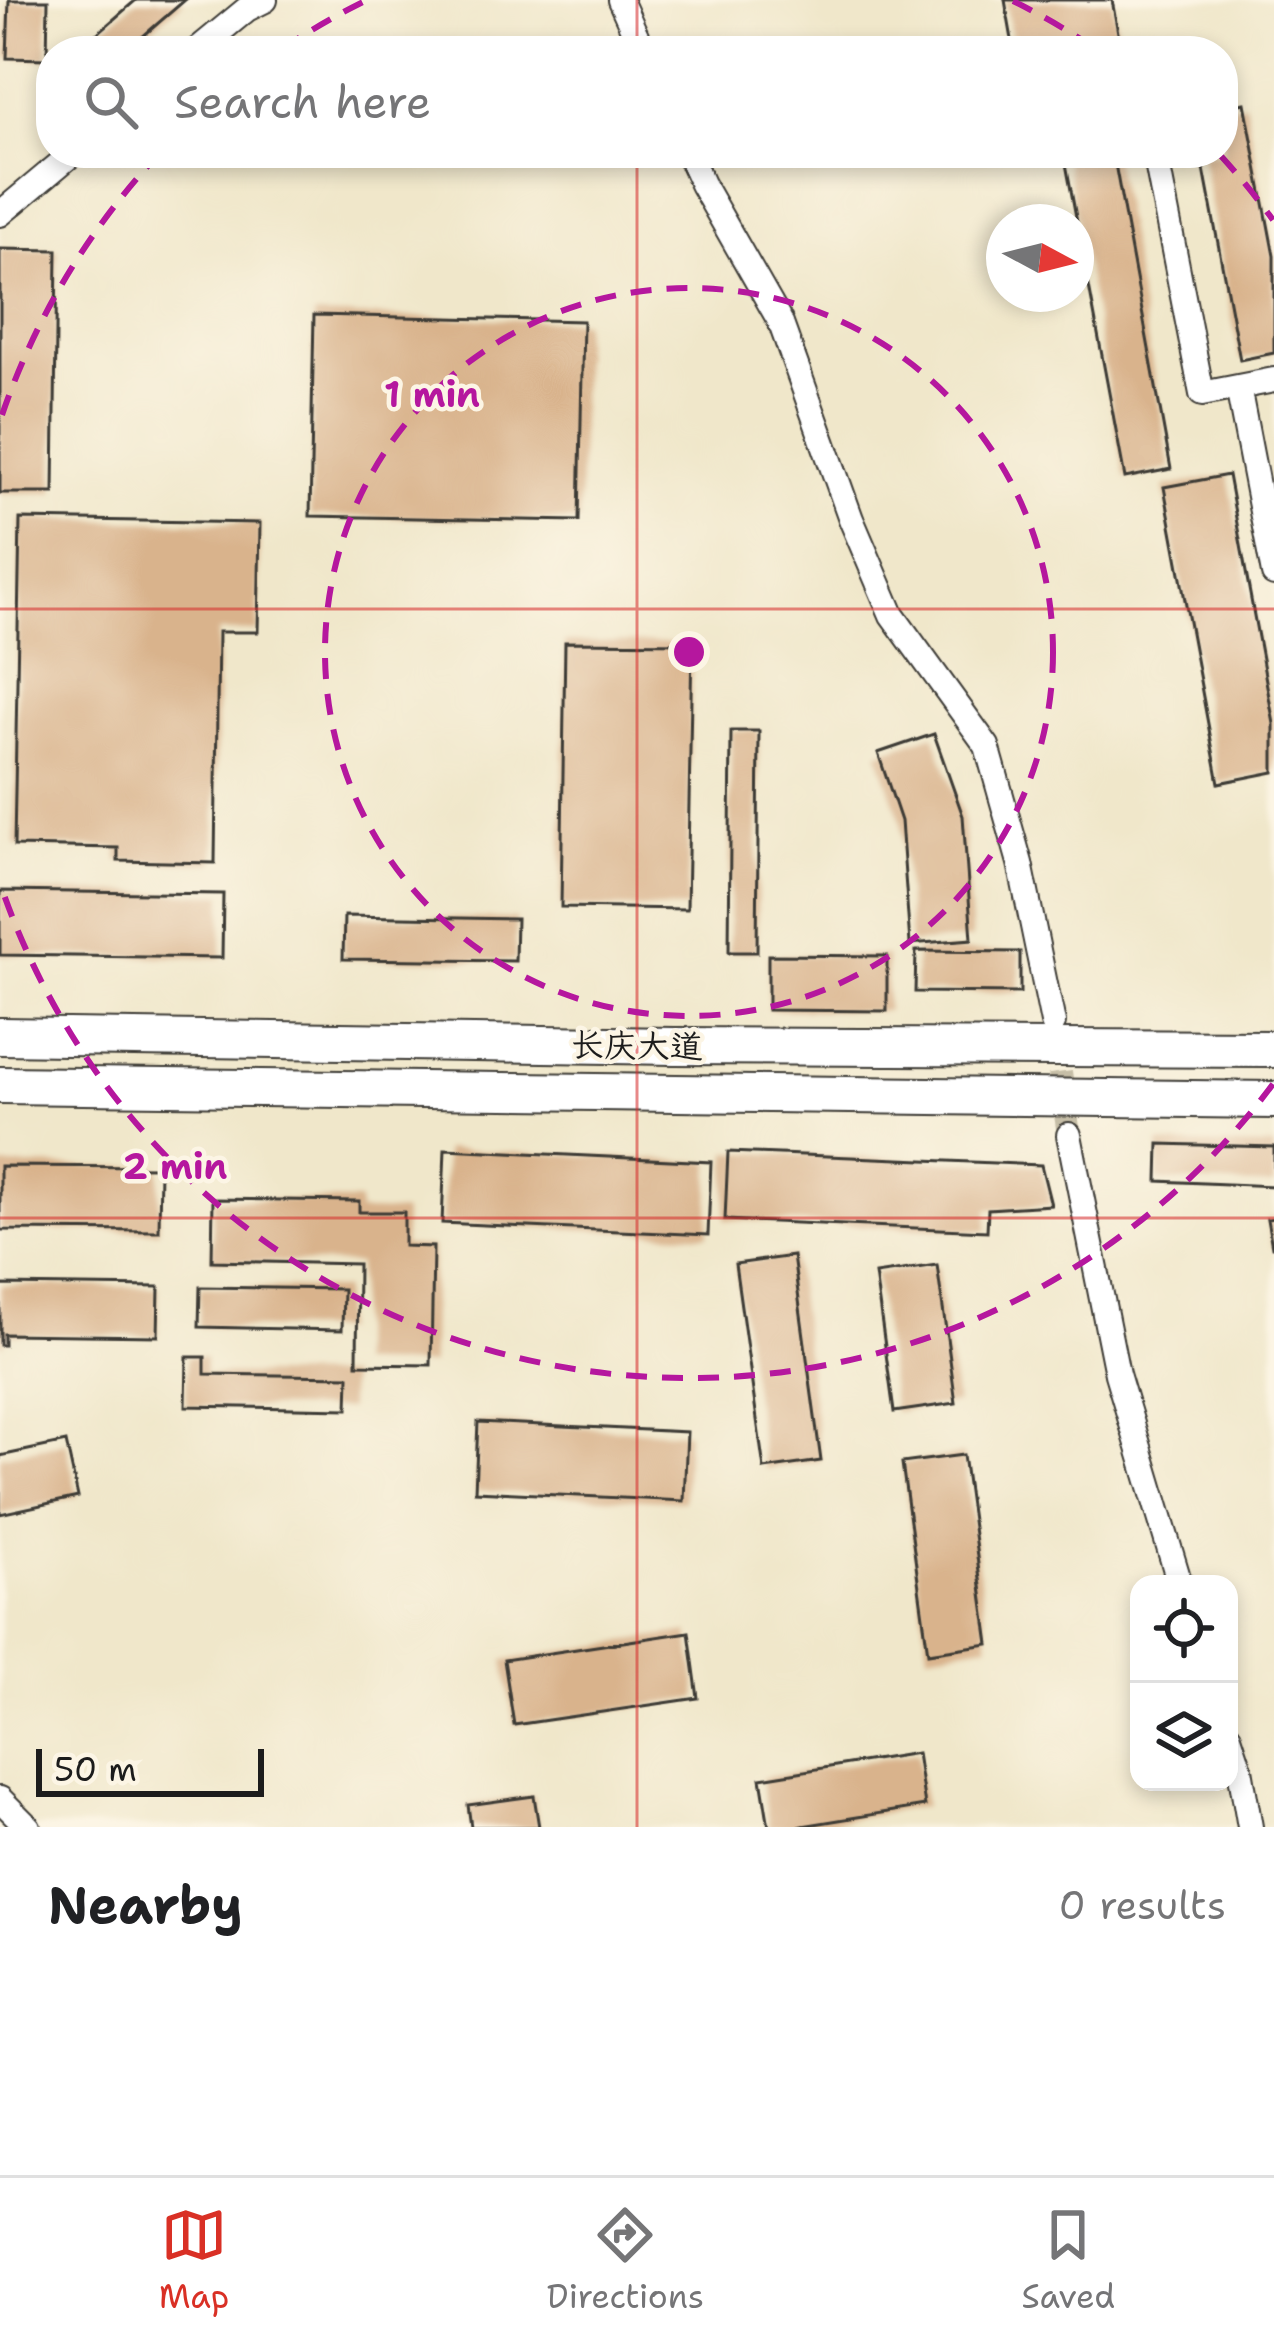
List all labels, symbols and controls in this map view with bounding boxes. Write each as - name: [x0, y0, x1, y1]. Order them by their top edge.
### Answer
- search box: [36, 36, 1238, 168]
- icon: search: [78, 69, 144, 135]
- text: Search here: [174, 72, 431, 132]
- north arrow: [986, 204, 1094, 312]
- text: 1 min: [384, 370, 480, 419]
- centre of rings: [668, 631, 710, 673]
- street label: 长庆大道: [571, 1022, 703, 1069]
- text: 2 min: [123, 1142, 228, 1191]
- map controls: [1130, 1575, 1238, 1791]
- button: locate: [1130, 1575, 1238, 1683]
- button: layers: [1130, 1683, 1238, 1791]
- scale bar: [36, 1743, 264, 1796]
- text: 50 m: [54, 1747, 137, 1792]
- text: Nearby: [48, 1871, 243, 1939]
- text: 0 results: [1059, 1879, 1226, 1931]
- tab: Map: [159, 2202, 229, 2319]
- tab: Directions: [547, 2202, 704, 2319]
- tab: Saved: [1022, 2202, 1115, 2319]

